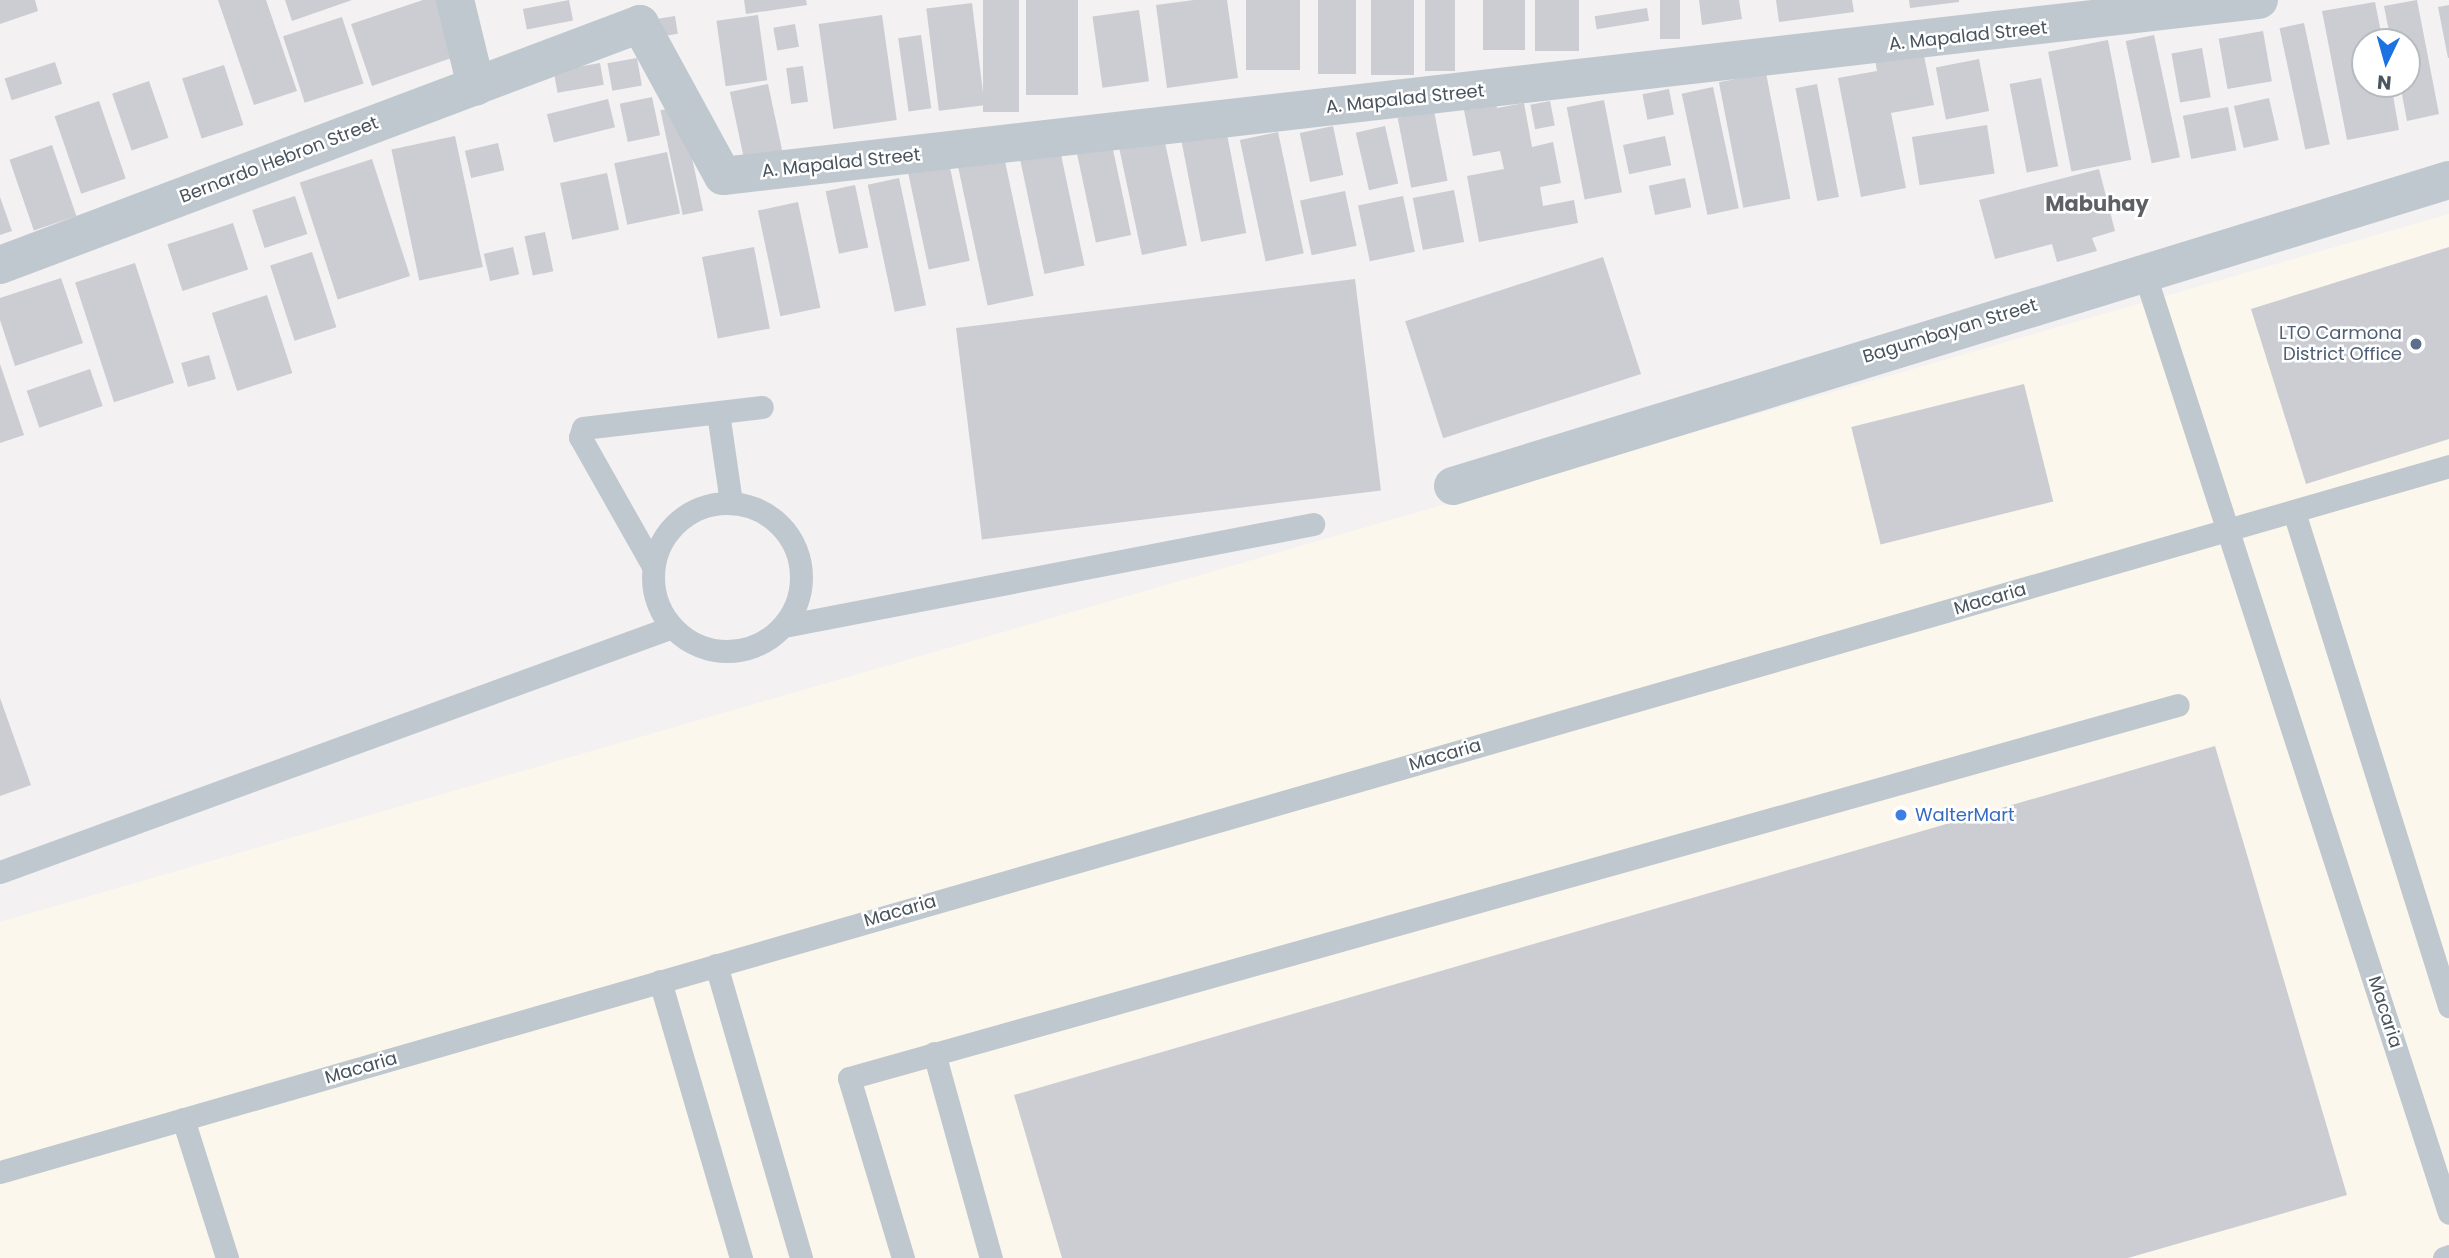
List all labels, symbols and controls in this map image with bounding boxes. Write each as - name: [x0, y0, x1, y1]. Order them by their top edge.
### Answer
- street label: A. Mapalad Street: [1888, 17, 2048, 55]
- north arrow: [2351, 28, 2421, 98]
- text: N: [2376, 68, 2393, 96]
- street label: A. Mapalad Street: [1325, 80, 1485, 118]
- street label: Bernardo Hebron Street: [177, 112, 381, 208]
- street label: A. Mapalad Street: [761, 144, 921, 182]
- district label: Mabuhay: [2045, 191, 2149, 217]
- street label: Bagumbayan Street: [1860, 294, 2040, 368]
- place label: LTO Carmona District Office: [2279, 323, 2402, 366]
- marker: LTO Carmona District Office: [2408, 336, 2424, 352]
- street label: Macaria: [1951, 578, 2029, 620]
- street label: Macaria: [1406, 734, 1484, 776]
- place label: WalterMart: [1915, 804, 2015, 826]
- marker: WalterMart: [1893, 807, 1909, 823]
- street label: Macaria: [861, 890, 939, 932]
- street label: Macaria: [2363, 973, 2407, 1051]
- street label: Macaria: [322, 1047, 400, 1089]

